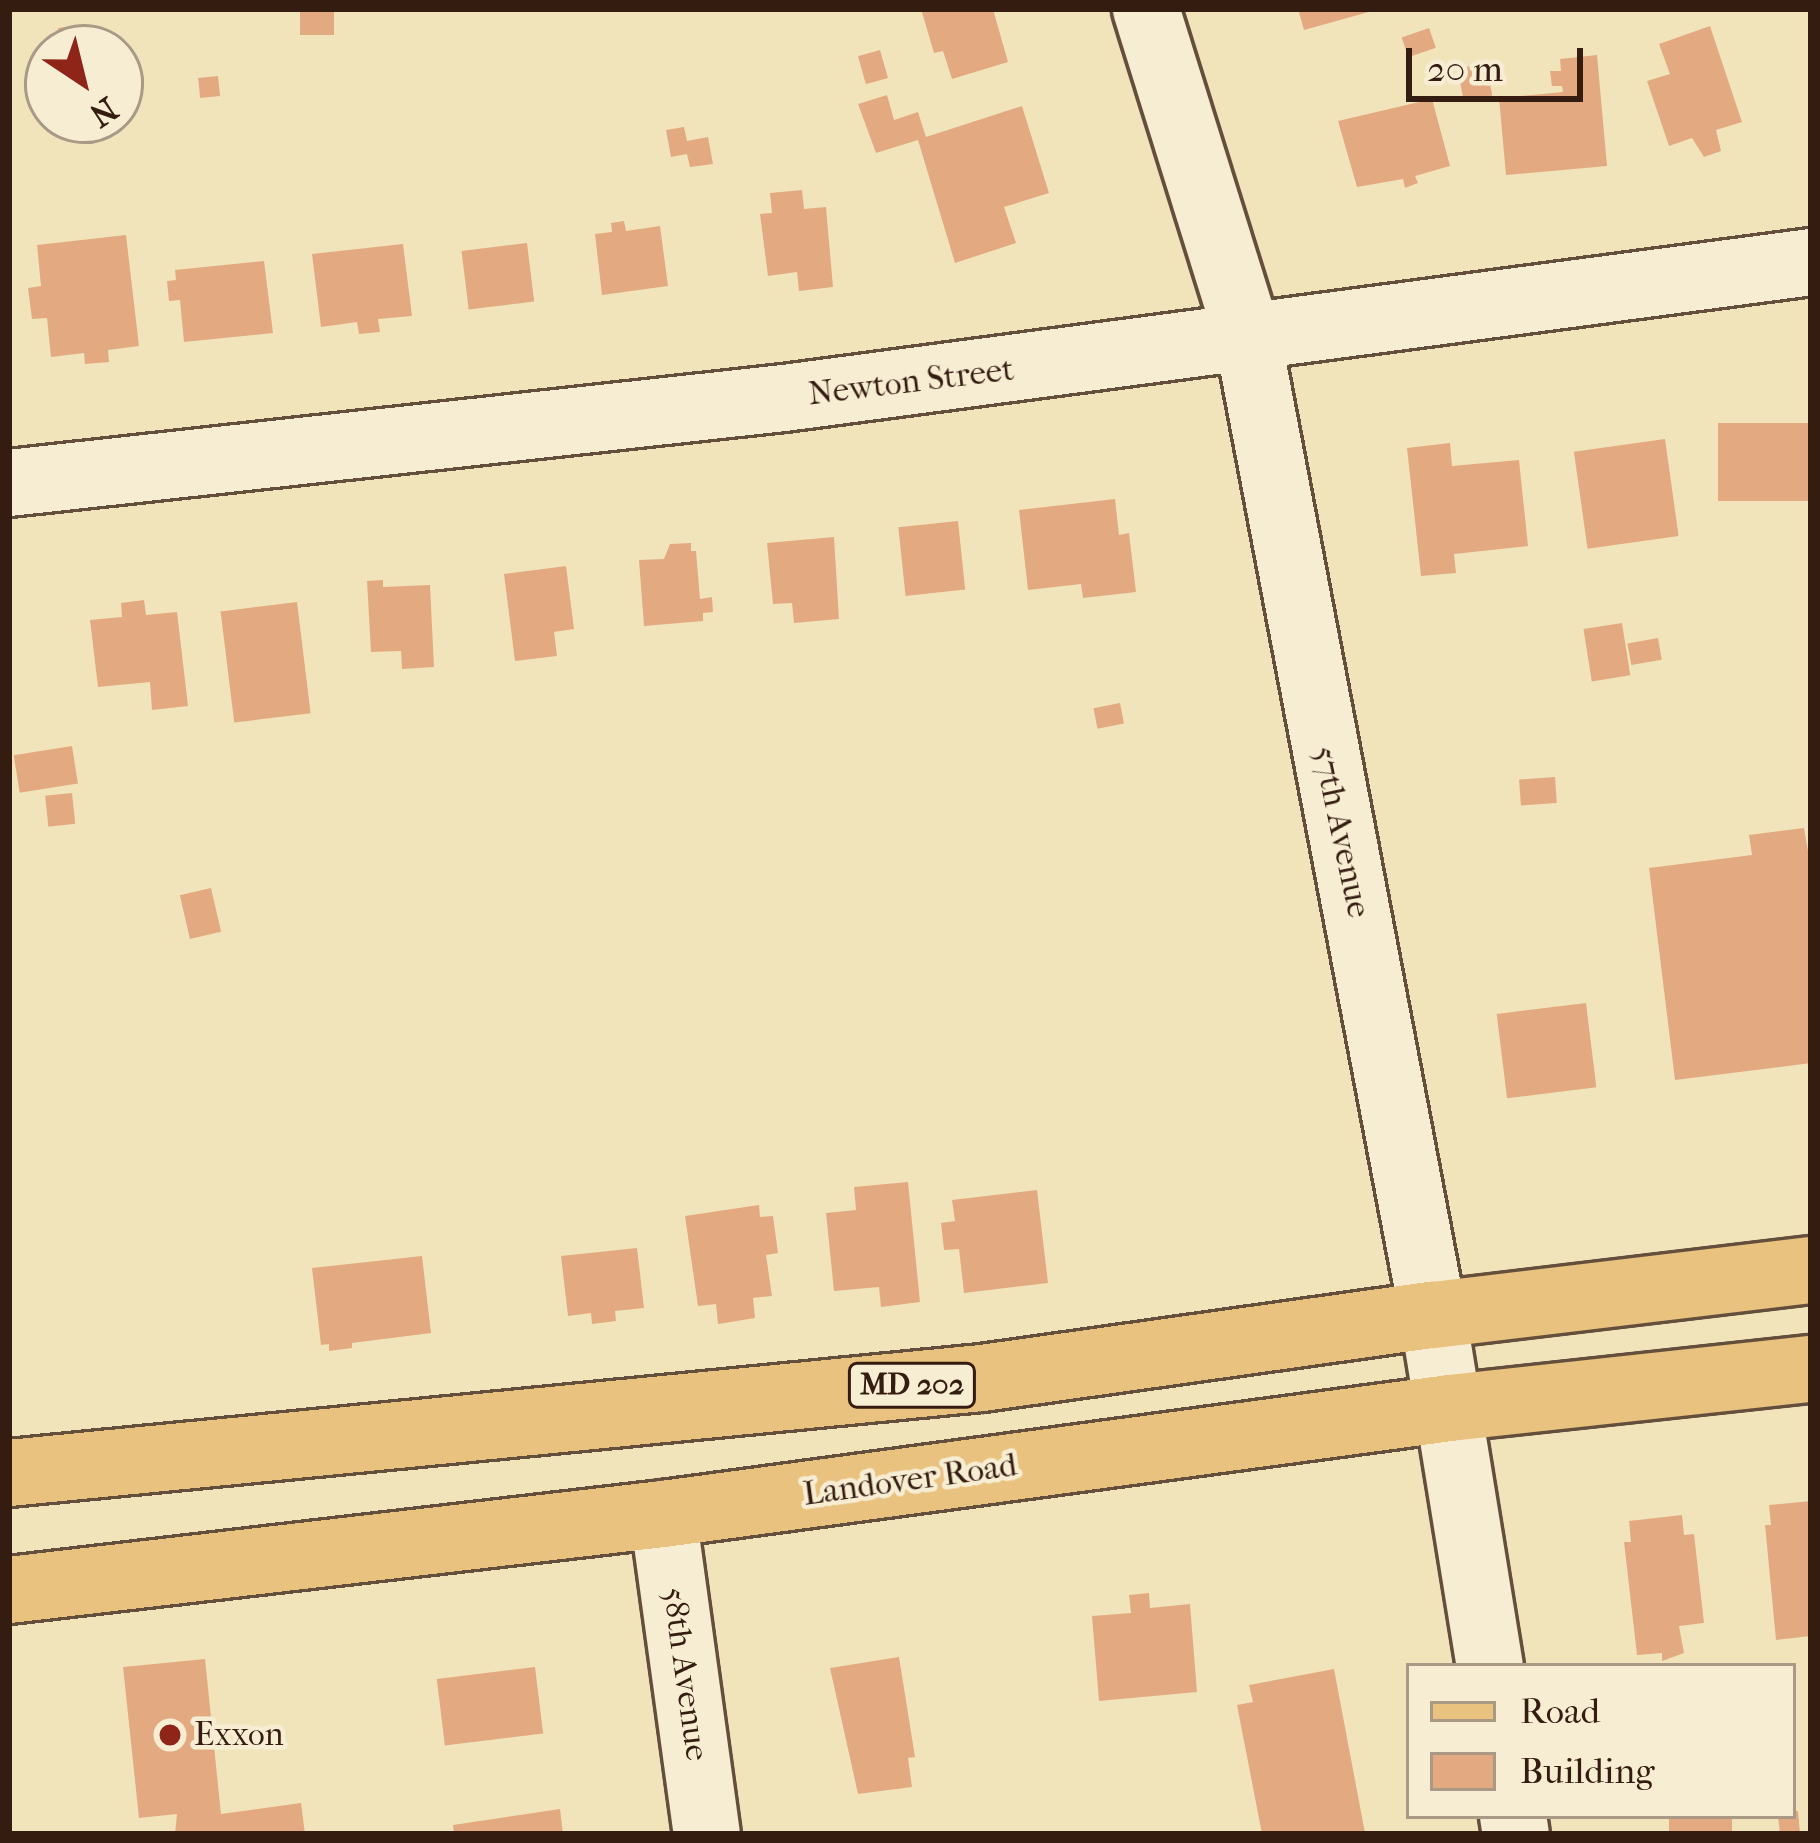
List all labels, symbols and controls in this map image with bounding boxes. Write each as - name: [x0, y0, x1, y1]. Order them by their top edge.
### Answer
- north arrow: [24, 24, 144, 144]
- scale bar: [1412, 24, 1589, 98]
- text: 20 m: [1427, 48, 1503, 90]
- text: N: [82, 88, 125, 135]
- street label: Newton Street: [806, 350, 1016, 414]
- street label: 57th Avenue: [1304, 743, 1378, 921]
- road number: MD 202: [846, 1361, 978, 1409]
- street label: Landover Road: [801, 1445, 1019, 1515]
- street label: 58th Avenue: [653, 1585, 717, 1763]
- legend: [1406, 1663, 1796, 1819]
- text: Road: [1520, 1690, 1600, 1732]
- place label: Exxon: [194, 1715, 284, 1755]
- marker: Exxon: [157, 1722, 183, 1748]
- text: Building: [1520, 1750, 1655, 1792]

